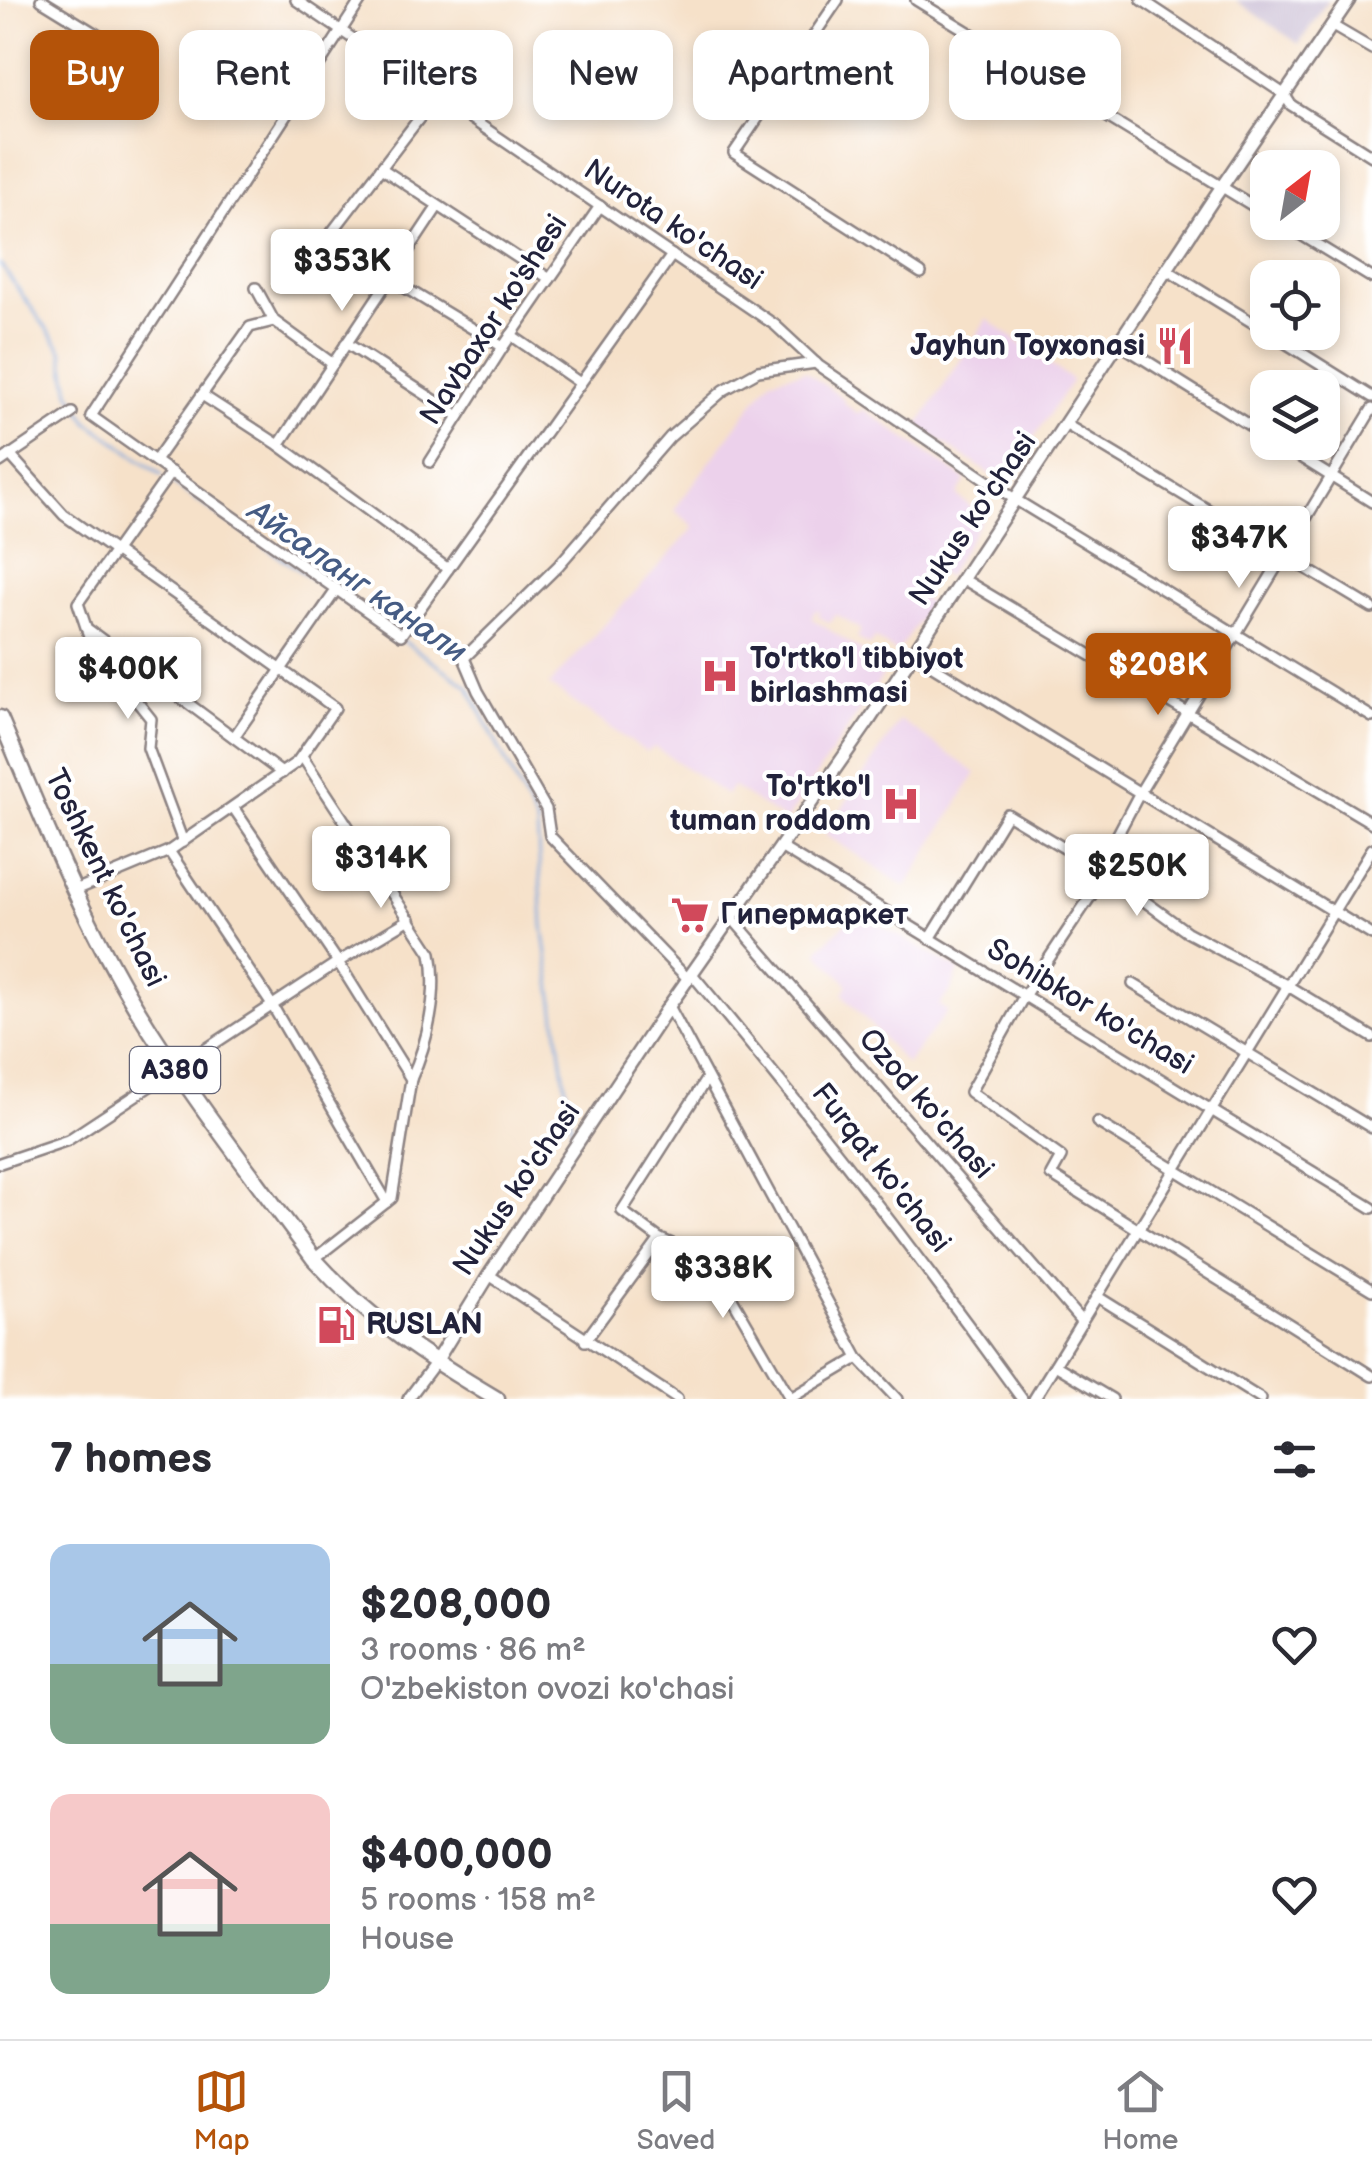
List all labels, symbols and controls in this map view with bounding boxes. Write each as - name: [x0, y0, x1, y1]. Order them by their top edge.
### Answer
- chip: Buy: [30, 30, 159, 120]
- chip: Rent: [179, 30, 325, 120]
- chip: Filters: [345, 30, 513, 120]
- chip: New: [533, 30, 673, 120]
- chip: Apartment: [693, 30, 929, 120]
- chip: House: [949, 30, 1121, 120]
- north arrow: [1250, 150, 1340, 240]
- map controls: [1250, 150, 1340, 460]
- street label: Nurota ko'chasi: [577, 152, 769, 298]
- street label: Navbaxor ko'shesi: [413, 208, 575, 432]
- pin: $353K: [272, 229, 412, 314]
- text: $353K: [293, 242, 391, 281]
- button: locate: [1250, 260, 1340, 350]
- restaurant icon: Jayhun Toyxonasi: [1154, 325, 1196, 367]
- place label: Jayhun Toyxonasi: [910, 328, 1145, 364]
- button: layers: [1250, 370, 1340, 460]
- street label: Nukus ko'chasi: [902, 425, 1044, 613]
- water label: Айсаланг канали: [239, 491, 474, 672]
- pin: $347K: [1169, 506, 1309, 591]
- text: $347K: [1190, 519, 1288, 558]
- pin: $208K: [1088, 633, 1228, 718]
- pin: $400K: [58, 637, 198, 722]
- place label: To'rtko'l tibbiyot birlashmasi: [750, 641, 963, 711]
- text: $208K: [1108, 646, 1208, 685]
- text: $400K: [77, 650, 179, 689]
- hospital icon: To'rtko'l tibbiyot birlashmasi: [699, 655, 741, 697]
- street label: Toshkent ko'chasi: [37, 763, 173, 993]
- place label: To'rtko'l tuman roddom: [669, 769, 871, 839]
- hospital icon: To'rtko'l tuman roddom: [880, 783, 922, 825]
- pin: $314K: [311, 826, 451, 911]
- pin: $250K: [1067, 834, 1207, 919]
- text: $314K: [334, 839, 428, 878]
- text: $250K: [1087, 847, 1187, 886]
- supermarket icon: Гипермаркет: [669, 894, 711, 936]
- place label: Гипермаркет: [720, 897, 909, 933]
- street label: Sohibkor ko'chasi: [980, 931, 1200, 1083]
- street label: Ozod ko'chasi: [851, 1022, 1001, 1186]
- road number: A380: [130, 1047, 220, 1093]
- street label: Furqat ko'chasi: [804, 1076, 958, 1260]
- street label: Nukus ko'chasi: [446, 1095, 588, 1283]
- pin: $338K: [653, 1236, 793, 1321]
- text: $338K: [673, 1249, 773, 1288]
- fuel station icon: RUSLAN: [315, 1304, 357, 1346]
- place label: RUSLAN: [366, 1307, 483, 1343]
- icon: filters: [1267, 1432, 1322, 1487]
- text: 7 homes: [50, 1434, 212, 1485]
- text: $208,000: [360, 1580, 551, 1631]
- icon: home: [130, 1584, 250, 1704]
- icon: heart: [1267, 1617, 1322, 1672]
- text: 3 rooms · 86 m²: [360, 1631, 586, 1670]
- text: O'zbekiston ovozi ko'chasi: [360, 1670, 735, 1709]
- text: $400,000: [360, 1830, 553, 1881]
- icon: home: [130, 1834, 250, 1954]
- icon: heart: [1267, 1867, 1322, 1922]
- text: 5 rooms · 158 m²: [360, 1881, 596, 1920]
- text: House: [360, 1920, 454, 1959]
- tab: Map: [194, 2064, 250, 2157]
- tab: Saved: [637, 2064, 715, 2157]
- tab: Home: [1102, 2064, 1178, 2157]

